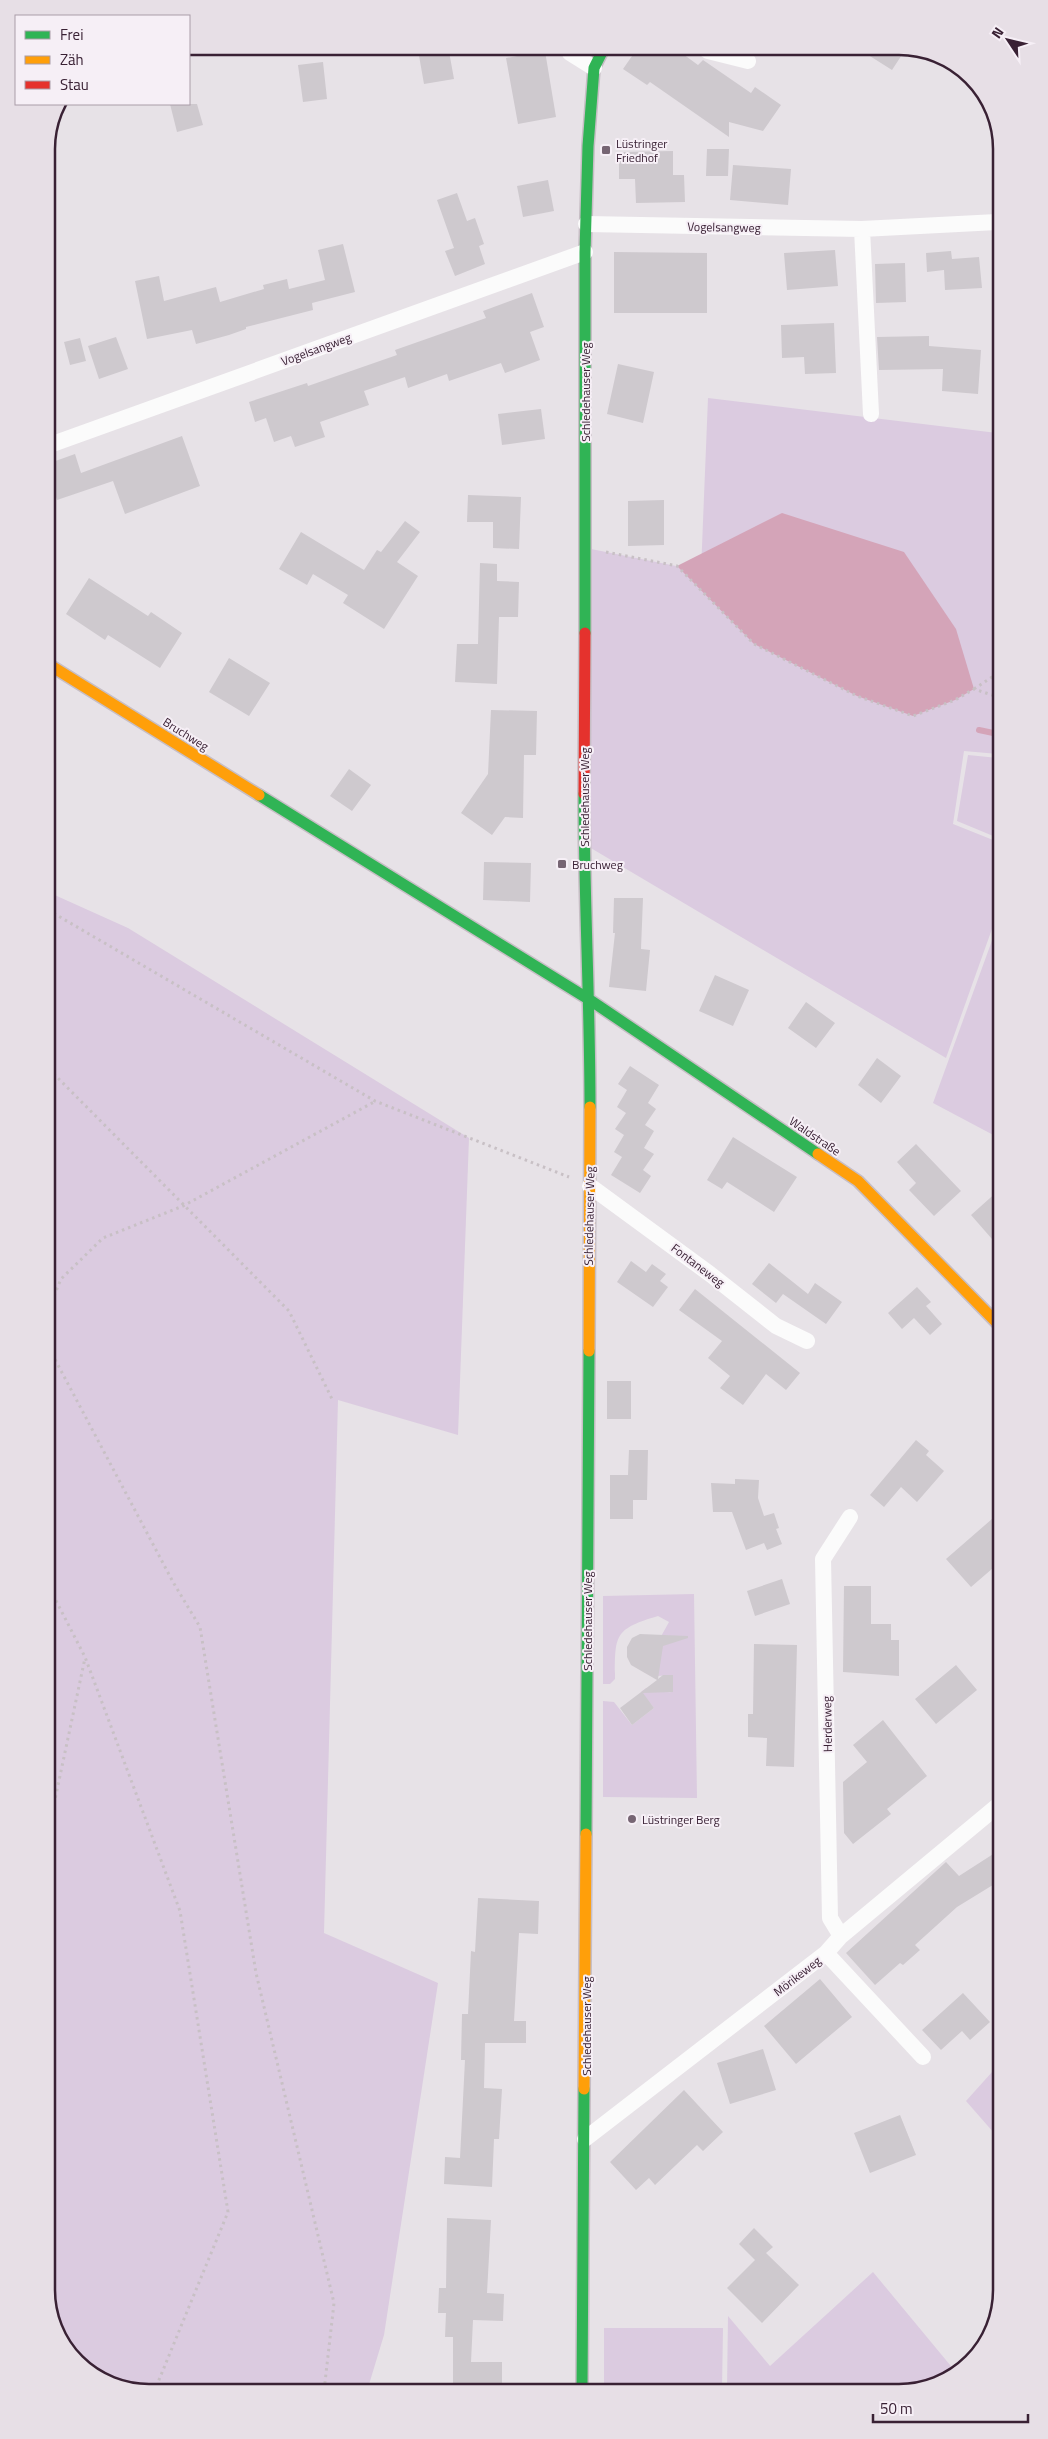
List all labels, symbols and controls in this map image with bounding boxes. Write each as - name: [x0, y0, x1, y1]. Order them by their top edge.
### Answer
- legend: [15, 15, 190, 105]
- north arrow: [983, 15, 1033, 65]
- text: N: [986, 22, 1008, 42]
- text: Frei: [60, 23, 83, 46]
- text: Zäh: [60, 48, 84, 71]
- text: Stau: [60, 73, 89, 96]
- place label: Lüstringer Friedhof: [616, 134, 667, 167]
- marker: Lüstringer Friedhof: [600, 144, 612, 156]
- street label: Vogelsangweg: [687, 217, 761, 237]
- street label: Vogelsangweg: [278, 328, 354, 370]
- street label: Schledehauser Weg: [576, 342, 595, 442]
- street label: Bruchweg: [159, 712, 213, 756]
- street label: Schledehauser Weg: [575, 747, 594, 847]
- place label: Bruchweg: [572, 855, 623, 874]
- marker: Bruchweg: [556, 858, 568, 870]
- street label: Waldstraße: [785, 1112, 845, 1160]
- street label: Schledehauser Weg: [579, 1166, 599, 1266]
- street label: Fontaneweg: [667, 1239, 729, 1291]
- street label: Schledehauser Weg: [578, 1571, 597, 1671]
- street label: Herderweg: [817, 1696, 837, 1752]
- place label: Lüstringer Berg: [642, 1810, 720, 1829]
- marker: Lüstringer Berg: [626, 1813, 638, 1825]
- street label: Mörikeweg: [769, 1951, 825, 2001]
- street label: Schledehauser Weg: [577, 1976, 596, 2076]
- scale bar: [873, 2392, 1028, 2424]
- text: 50 m: [880, 2397, 913, 2420]

